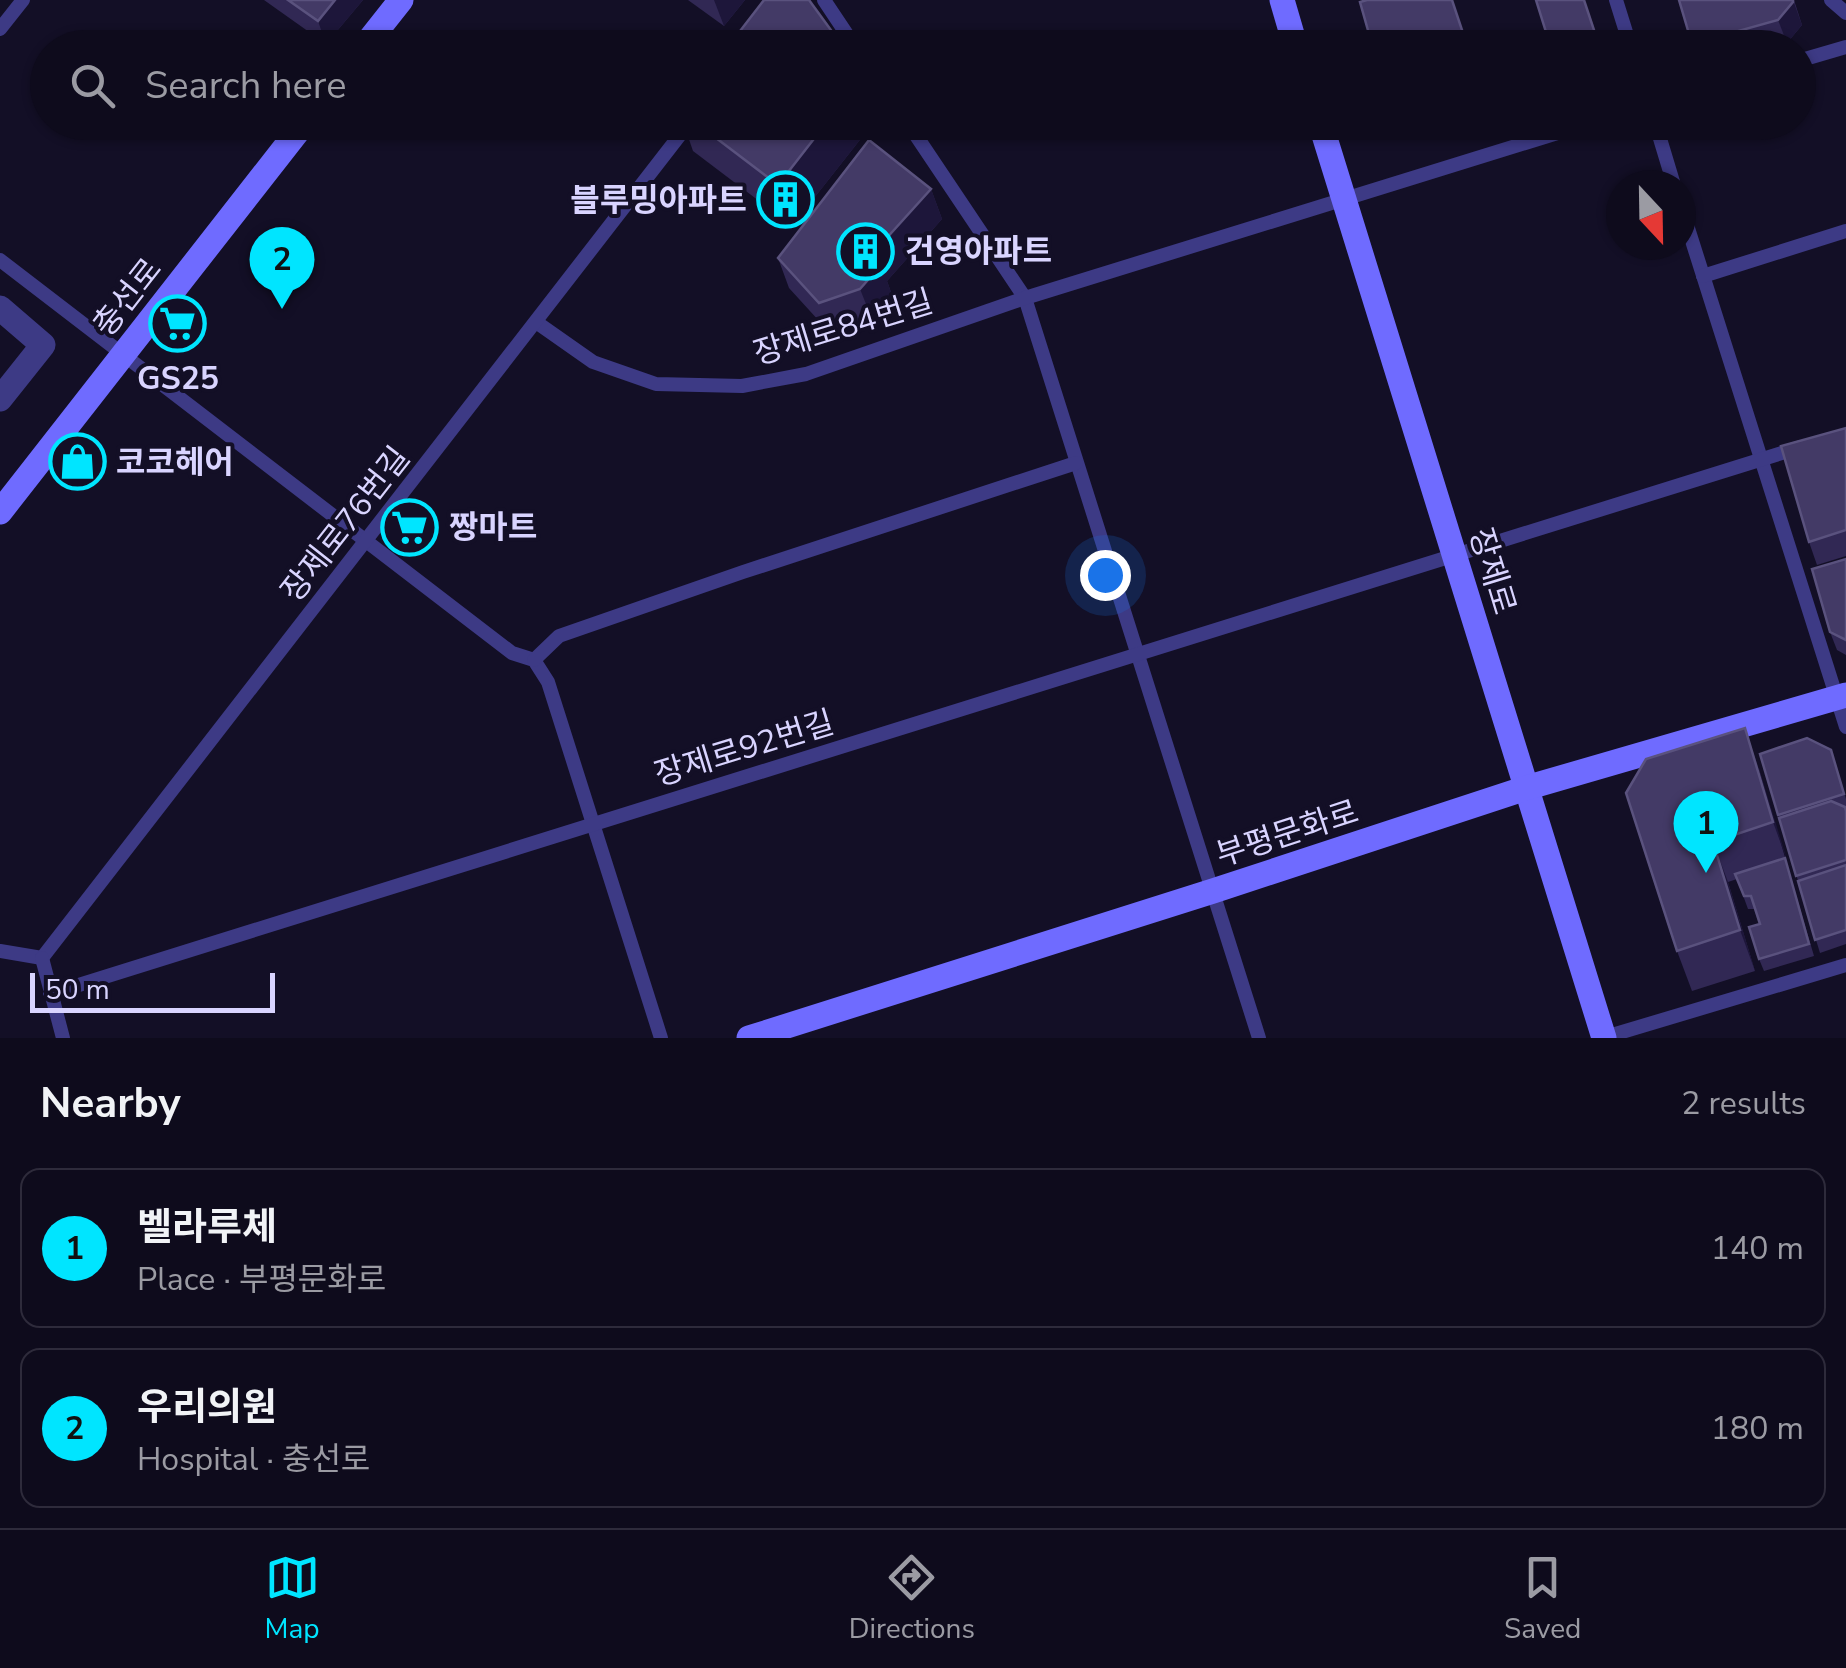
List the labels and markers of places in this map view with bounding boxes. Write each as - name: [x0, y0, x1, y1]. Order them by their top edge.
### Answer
- building icon: 블루밍아파트: [756, 170, 816, 230]
- place label: 블루밍아파트: [570, 179, 747, 222]
- building icon: 건영아파트: [836, 221, 896, 281]
- pin: 2: [250, 226, 314, 309]
- place label: 건영아파트: [905, 230, 1052, 273]
- supermarket icon: GS25: [148, 294, 208, 354]
- place label: GS25: [137, 357, 219, 400]
- shop icon: 코코헤어: [47, 432, 107, 492]
- place label: 코코헤어: [116, 441, 234, 484]
- supermarket icon: 짱마트: [380, 497, 440, 557]
- place label: 짱마트: [449, 506, 537, 549]
- pin: 1: [1674, 790, 1738, 873]

